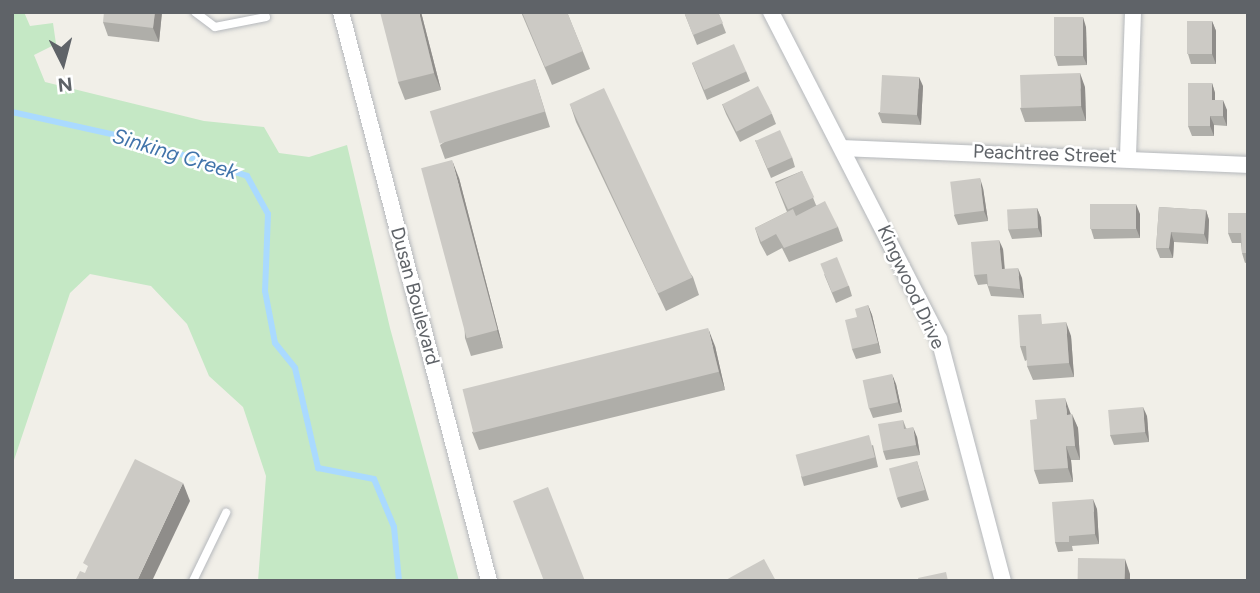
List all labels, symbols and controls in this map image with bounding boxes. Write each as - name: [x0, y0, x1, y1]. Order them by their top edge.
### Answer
- north arrow: [28, 28, 98, 98]
- text: N: [57, 72, 74, 97]
- water label: Sinking Creek: [110, 123, 240, 185]
- street label: Peachtree Street: [973, 140, 1117, 168]
- street label: Kingwood Drive: [872, 221, 950, 353]
- street label: Dusan Boulevard: [386, 224, 444, 368]

